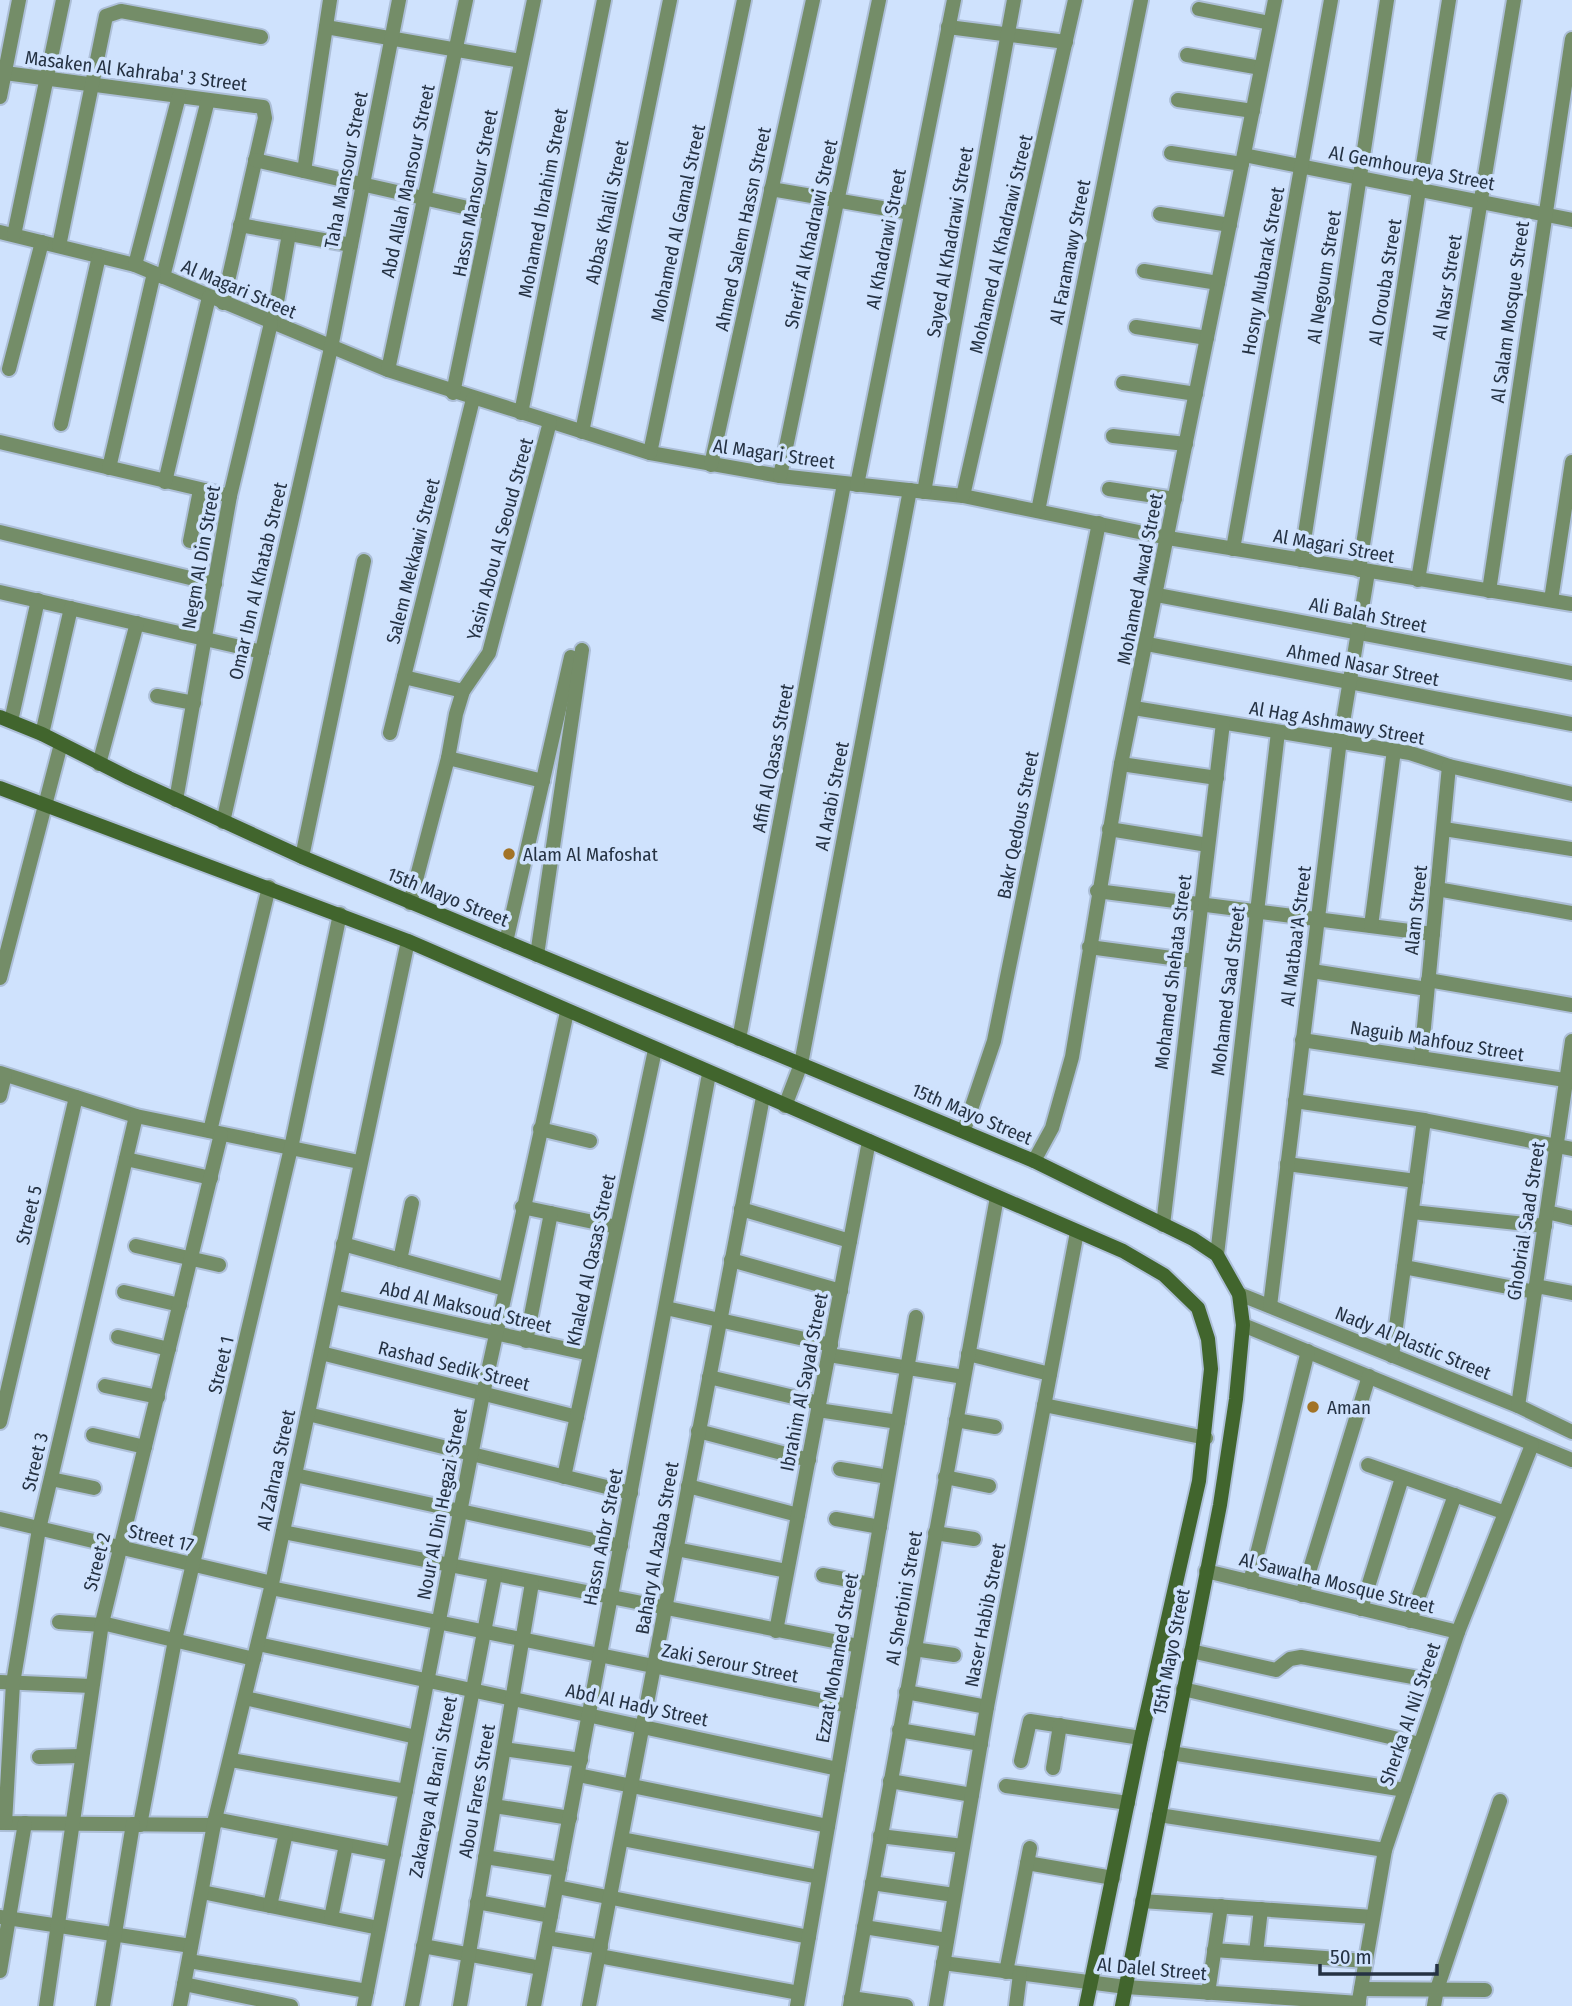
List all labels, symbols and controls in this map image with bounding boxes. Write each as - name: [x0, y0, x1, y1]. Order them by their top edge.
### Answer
- street label: Masaken Al Kahraba' 3 Street: [24, 46, 249, 96]
- street label: Abd Allah Mansour Street: [376, 81, 440, 280]
- street label: Taha Mansour Street: [319, 89, 373, 251]
- street label: Mohamed Ibrahim Street: [513, 106, 573, 300]
- street label: Hassn Mansour Street: [448, 107, 503, 279]
- street label: Mohamed Al Gamal Street: [646, 121, 710, 324]
- street label: Ahmed Salem Hassn Street: [710, 124, 776, 333]
- street label: Mohamed Al Khadrawi Street: [965, 131, 1038, 356]
- street label: Sherif Al Khadrawi Street: [780, 136, 842, 331]
- street label: Abbas Khalil Street: [580, 137, 634, 286]
- street label: Al Gemhoureya Street: [1327, 141, 1498, 196]
- street label: Sayed Al Khadrawi Street: [922, 144, 978, 339]
- street label: Al Khadrawi Street: [861, 166, 911, 311]
- street label: Al Faramawy Street: [1045, 177, 1095, 326]
- street label: Hosny Mubarak Street: [1237, 184, 1289, 357]
- street label: Al Negoum Street: [1302, 208, 1346, 345]
- street label: Al Orouba Street: [1364, 216, 1406, 347]
- street label: Al Salam Mosque Street: [1486, 219, 1534, 405]
- street label: Al Nasr Street: [1427, 232, 1467, 341]
- street label: Al Magari Street: [178, 254, 301, 324]
- street label: Al Magari Street: [712, 434, 837, 474]
- street label: Yasin Abou Al Seoud Street: [462, 435, 538, 643]
- street label: Salem Mekkawi Street: [381, 475, 445, 646]
- street label: Omar Ibn Al Khatab Street: [224, 479, 292, 682]
- street label: Negm Al Din Street: [177, 483, 225, 631]
- street label: Mohamed Awad Street: [1112, 490, 1168, 667]
- street label: Al Magari Street: [1272, 524, 1397, 568]
- street label: Ali Balah Street: [1307, 592, 1429, 638]
- street label: Ahmed Nasar Street: [1285, 639, 1442, 691]
- street label: Afifi Al Qasas Street: [747, 681, 799, 834]
- street label: Al Hag Ashmawy Street: [1248, 696, 1427, 750]
- street label: Al Arabi Street: [810, 739, 854, 853]
- street label: Bakr Qedous Street: [992, 748, 1044, 901]
- place label: Alam Al Mafoshat: [523, 843, 659, 866]
- marker: Alam Al Mafoshat: [501, 846, 517, 862]
- street label: 15th Mayo Street: [384, 862, 513, 932]
- street label: Alam Street: [1400, 863, 1432, 956]
- street label: Al Matbaa'A Street: [1276, 864, 1316, 1007]
- street label: Mohamed Shehata Street: [1150, 872, 1196, 1071]
- street label: Mohamed Saad Street: [1206, 904, 1250, 1077]
- street label: Naguib Mahfouz Street: [1348, 1016, 1526, 1066]
- street label: 15th Mayo Street: [908, 1078, 1036, 1150]
- street label: Ghobrial Saad Street: [1502, 1139, 1550, 1302]
- street label: Khaled Al Qasas Street: [562, 1171, 621, 1348]
- street label: Street 5: [11, 1183, 47, 1247]
- street label: Abd Al Maksoud Street: [378, 1276, 555, 1338]
- street label: Ibrahim Al Sayad Street: [775, 1290, 833, 1473]
- street label: Nady Al Plastic Street: [1332, 1301, 1495, 1385]
- street label: Street 1: [203, 1334, 239, 1396]
- street label: Rashad Sedik Street: [376, 1336, 533, 1396]
- place label: Aman: [1327, 1396, 1371, 1419]
- marker: Aman: [1305, 1399, 1321, 1415]
- street label: Nour Al Din Hegazi Street: [412, 1406, 472, 1602]
- street label: Al Zahraa Street: [252, 1407, 300, 1533]
- street label: Street 3: [17, 1430, 53, 1494]
- street label: Bahary Al Azaba Street: [630, 1459, 684, 1636]
- street label: Hassn Anbr Street: [578, 1466, 628, 1607]
- street label: Street 17: [126, 1519, 196, 1557]
- street label: Al Sherbini Street: [881, 1528, 927, 1667]
- street label: Street 2: [79, 1530, 115, 1594]
- street label: Naser Habib Street: [960, 1540, 1010, 1689]
- street label: Al Sawalha Mosque Street: [1237, 1548, 1438, 1619]
- street label: Ezzat Mohamed Street: [811, 1571, 863, 1745]
- street label: 15th Mayo Street: [1147, 1586, 1195, 1717]
- street label: Zaki Serour Street: [660, 1638, 801, 1688]
- street label: Sherka Al Nil Street: [1375, 1639, 1446, 1789]
- street label: Abd Al Hady Street: [564, 1679, 711, 1731]
- street label: Zakareya Al Brani Street: [404, 1693, 462, 1880]
- street label: Abou Fares Street: [454, 1721, 500, 1860]
- scale bar: [1320, 1932, 1437, 1976]
- text: 50 m: [1330, 1944, 1372, 1970]
- street label: Al Dalel Street: [1096, 1953, 1209, 1985]

